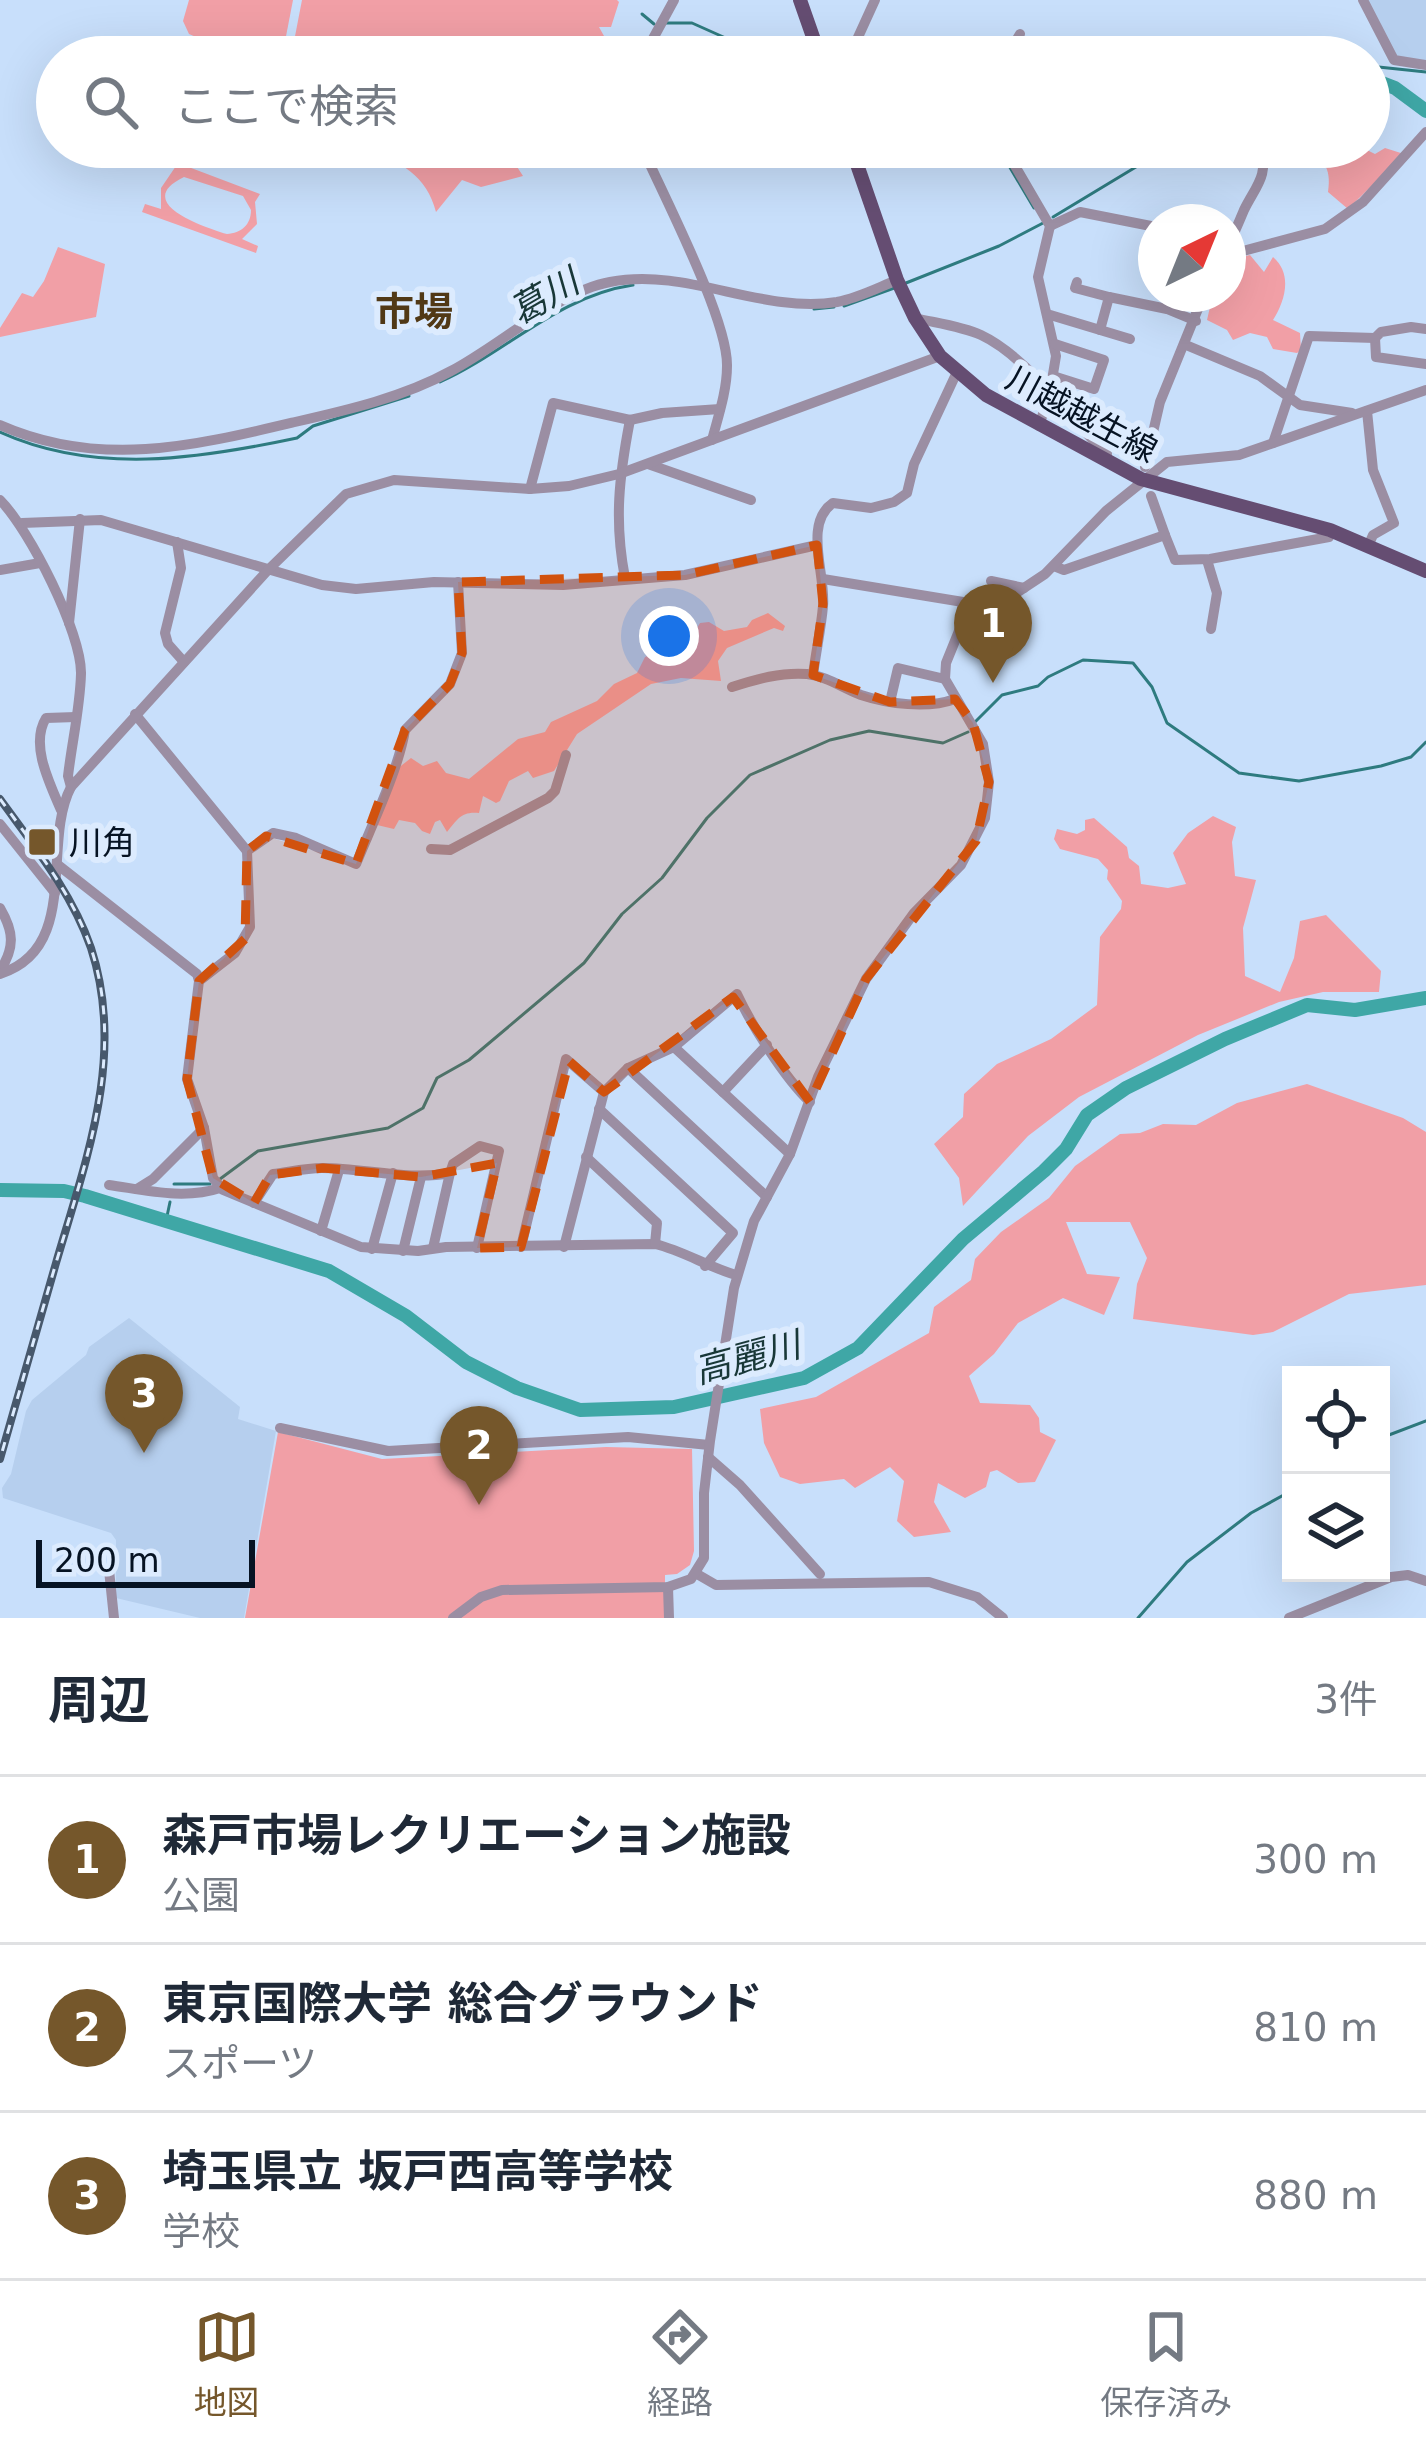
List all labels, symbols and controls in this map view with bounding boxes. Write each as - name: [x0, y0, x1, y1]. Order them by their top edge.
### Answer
- search box: [36, 36, 1390, 168]
- icon: search: [78, 69, 144, 135]
- text: ここで検索: [174, 80, 399, 133]
- north arrow: [1138, 204, 1246, 312]
- water label: 葛川: [503, 259, 589, 332]
- district label: 市場: [375, 289, 453, 334]
- street label: 川越越生線: [1000, 358, 1164, 470]
- pin: 1: [954, 584, 1032, 683]
- your location: [639, 606, 699, 666]
- place label: 川角: [69, 823, 135, 862]
- marker: 川角: [26, 826, 58, 858]
- water label: 高麗川: [690, 1323, 808, 1391]
- pin: 3: [105, 1354, 183, 1453]
- map controls: [1282, 1366, 1390, 1582]
- button: locate: [1282, 1366, 1390, 1474]
- pin: 2: [440, 1406, 518, 1505]
- button: layers: [1282, 1474, 1390, 1582]
- scale bar: [36, 1534, 255, 1587]
- text: 200 m: [54, 1541, 160, 1580]
- text: 周辺: [48, 1671, 150, 1730]
- text: 3件: [1314, 1677, 1378, 1722]
- text: 森戸市場レクリエーション施設: [162, 1809, 791, 1862]
- text: 1: [73, 1837, 101, 1882]
- text: 300 m: [1253, 1837, 1378, 1882]
- text: 公園: [162, 1873, 240, 1918]
- text: 東京国際大学 総合グラウンド: [162, 1977, 763, 2030]
- text: 2: [73, 2005, 101, 2050]
- text: 810 m: [1253, 2005, 1378, 2050]
- text: スポーツ: [162, 2041, 317, 2086]
- text: 埼玉県立 坂戸西高等学校: [162, 2145, 673, 2198]
- text: 3: [73, 2173, 101, 2218]
- text: 880 m: [1253, 2173, 1378, 2218]
- text: 学校: [162, 2209, 240, 2254]
- tab: 地図: [194, 2304, 260, 2424]
- tab: 経路: [647, 2304, 713, 2424]
- tab: 保存済み: [1100, 2304, 1232, 2424]

